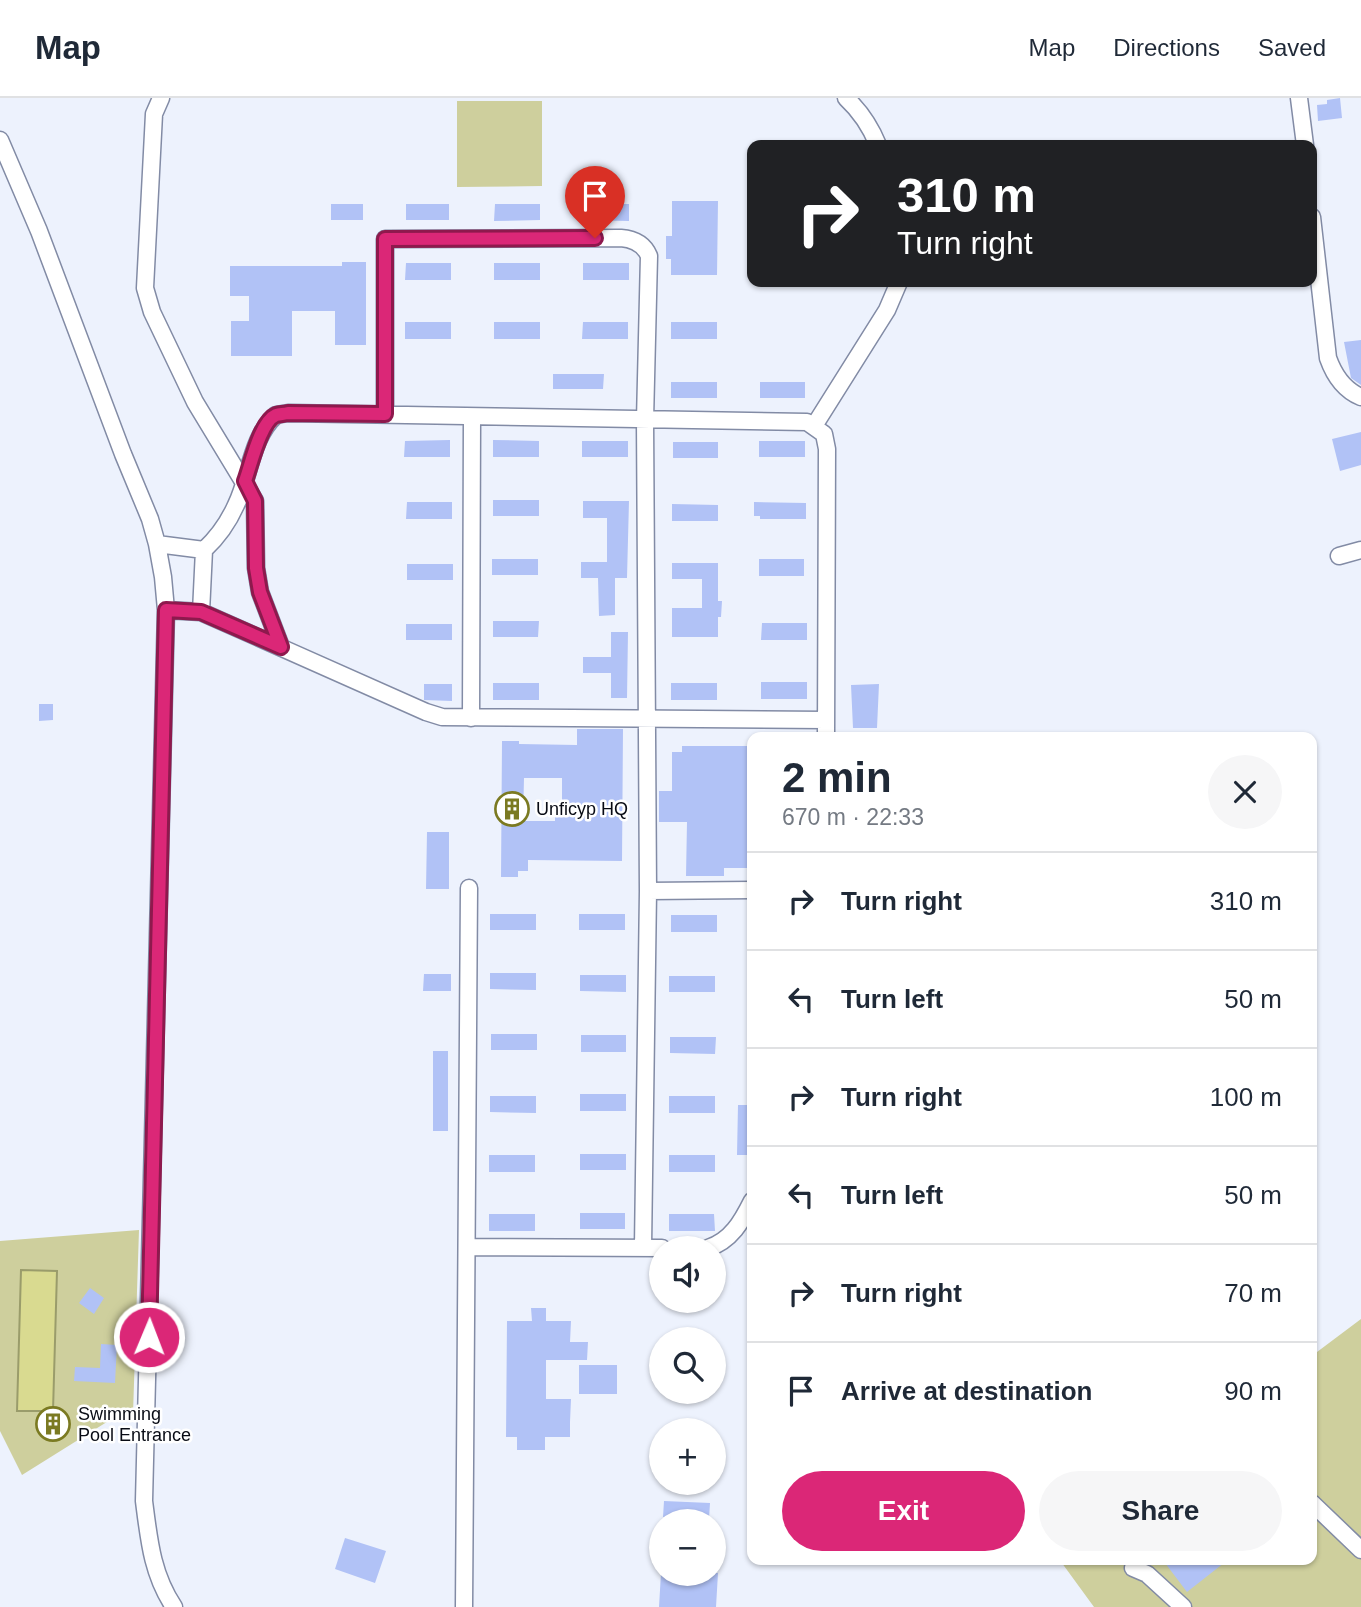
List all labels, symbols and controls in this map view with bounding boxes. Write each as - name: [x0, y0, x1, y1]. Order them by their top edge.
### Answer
- text: Map: [35, 29, 101, 66]
- text: Map: [1029, 34, 1075, 61]
- text: Directions: [1113, 34, 1220, 61]
- text: Saved: [1258, 34, 1326, 61]
- pin: [565, 166, 625, 238]
- icon: right: [782, 168, 873, 259]
- text: 310 m: [897, 168, 1036, 222]
- icon: arrive: [576, 177, 614, 215]
- text: Turn right: [897, 225, 1033, 261]
- text: 2 min: [782, 754, 892, 801]
- button: close: [1208, 755, 1282, 829]
- building icon: Unficyp HQ: [493, 790, 531, 828]
- place label: Unficyp HQ: [536, 799, 628, 819]
- text: 670 m · 22:33: [782, 804, 924, 830]
- icon: right: [782, 882, 820, 920]
- text: Turn right: [841, 886, 962, 916]
- text: 310 m: [1210, 886, 1282, 916]
- icon: left: [782, 980, 820, 1018]
- text: Turn left: [841, 984, 943, 1014]
- text: 50 m: [1224, 984, 1282, 1014]
- icon: right: [782, 1078, 820, 1116]
- text: Turn right: [841, 1082, 962, 1112]
- text: 100 m: [1210, 1082, 1282, 1112]
- icon: left: [782, 1176, 820, 1214]
- text: Turn left: [841, 1180, 943, 1210]
- text: 50 m: [1224, 1180, 1282, 1210]
- map controls: [649, 1236, 726, 1586]
- button: sound: [649, 1236, 726, 1313]
- icon: right: [782, 1274, 820, 1312]
- text: Turn right: [841, 1278, 962, 1308]
- text: 70 m: [1224, 1278, 1282, 1308]
- position arrow: [112, 1300, 186, 1374]
- button: search: [649, 1327, 726, 1404]
- icon: arrive: [782, 1372, 820, 1410]
- text: Arrive at destination: [841, 1376, 1092, 1406]
- text: 90 m: [1224, 1376, 1282, 1406]
- place label: Swimming Pool Entrance: [78, 1404, 191, 1445]
- building icon: Swimming Pool Entrance: [34, 1405, 72, 1443]
- button: +: [649, 1418, 726, 1495]
- button: Exit: [782, 1471, 1025, 1551]
- button: Share: [1039, 1471, 1282, 1551]
- button: −: [649, 1509, 726, 1586]

